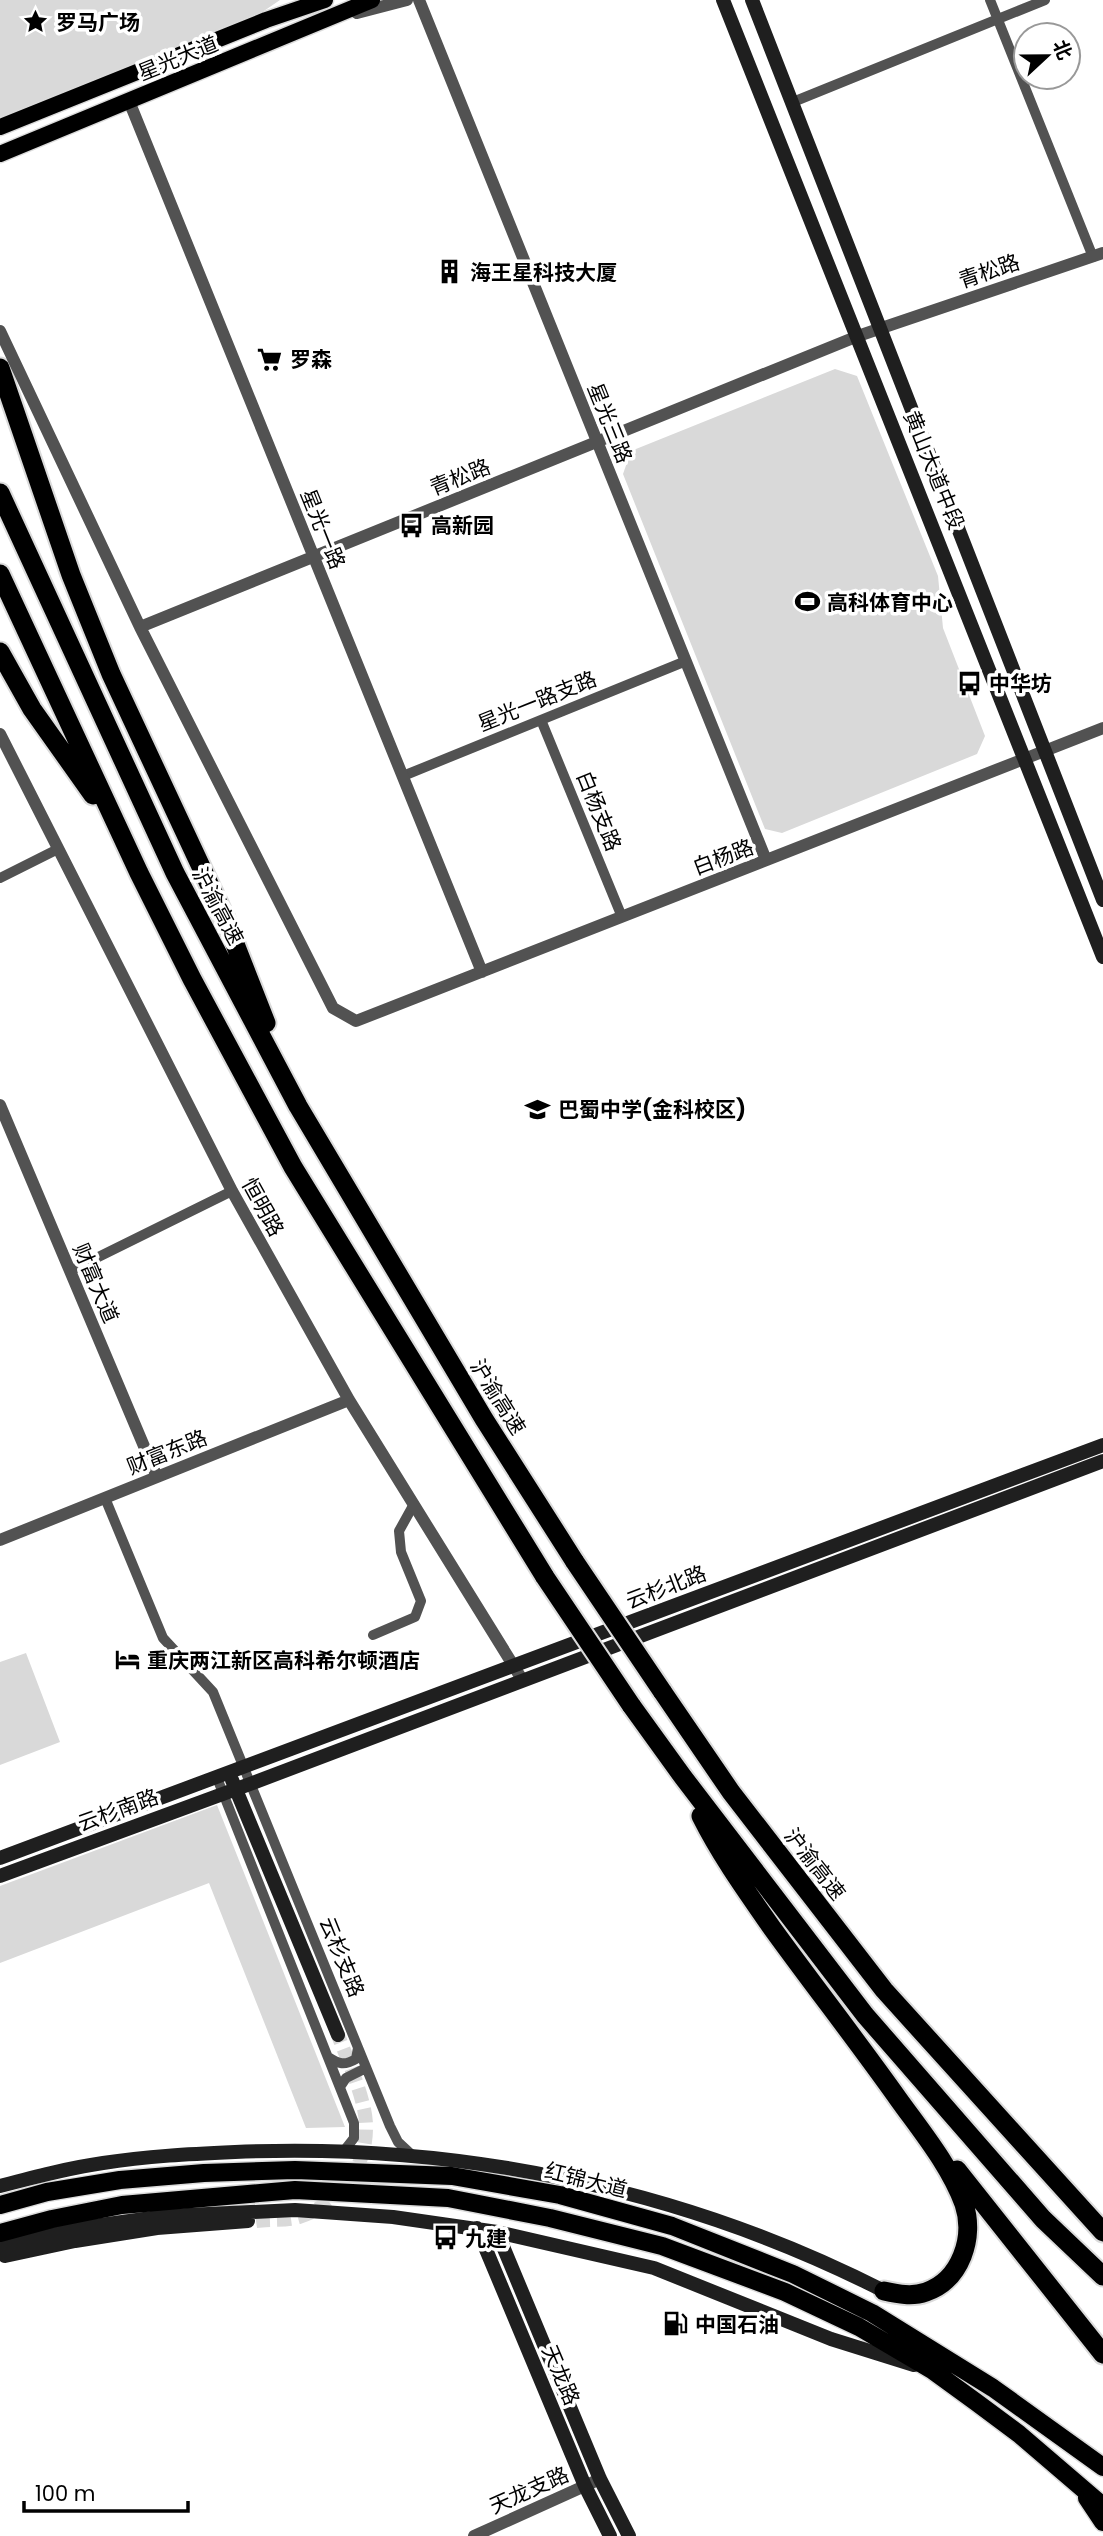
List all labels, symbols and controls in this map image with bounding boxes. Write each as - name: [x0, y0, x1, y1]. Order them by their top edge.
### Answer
- place icon: 罗马广场: [22, 8, 50, 36]
- place label: 罗马广场: [56, 8, 140, 37]
- north arrow: [1012, 21, 1082, 91]
- street label: 星光大道: [134, 29, 222, 87]
- text: 北: [1046, 36, 1078, 64]
- street label: 青松路: [954, 247, 1024, 295]
- building icon: 海王星科技大厦: [436, 258, 464, 286]
- place label: 海王星科技大厦: [470, 258, 617, 287]
- supermarket icon: 罗森: [256, 345, 284, 373]
- place label: 罗森: [290, 345, 332, 374]
- street label: 星光三路: [581, 379, 639, 467]
- street label: 黄山大道中段: [897, 406, 971, 534]
- street label: 青松路: [425, 452, 495, 502]
- street label: 星光一路: [294, 485, 352, 573]
- bus stop icon: 高新园: [397, 511, 425, 539]
- place label: 高新园: [431, 511, 494, 540]
- sports icon: 高科体育中心: [793, 588, 821, 616]
- place label: 高科体育中心: [827, 588, 953, 617]
- street label: 星光一路支路: [473, 664, 601, 738]
- bus stop icon: 中华坊: [955, 669, 983, 697]
- place label: 中华坊: [989, 669, 1052, 698]
- street label: 白杨支路: [570, 767, 628, 855]
- street label: 白杨路: [688, 832, 758, 882]
- street label: 沪渝高速: [185, 862, 251, 950]
- school or university icon: 巴蜀中学(金科校区): [524, 1095, 552, 1123]
- place label: 巴蜀中学(金科校区): [558, 1095, 746, 1124]
- street label: 恒明路: [235, 1172, 291, 1242]
- street label: 财富大道: [66, 1239, 126, 1327]
- street label: 沪渝高速: [463, 1354, 533, 1440]
- street label: 财富东路: [123, 1423, 211, 1481]
- street label: 云杉北路: [622, 1558, 710, 1616]
- hotel icon: 重庆两江新区高科希尔顿酒店: [113, 1646, 141, 1674]
- place label: 重庆两江新区高科希尔顿酒店: [147, 1646, 420, 1675]
- street label: 云杉南路: [74, 1782, 162, 1838]
- street label: 沪渝高速: [778, 1822, 852, 1906]
- street label: 云杉支路: [313, 1913, 371, 2001]
- street label: 红锦大道: [542, 2156, 630, 2204]
- bus stop icon: 九建: [431, 2224, 459, 2252]
- place label: 九建: [465, 2224, 507, 2253]
- fuel station icon: 中国石油: [661, 2310, 689, 2338]
- place label: 中国石油: [695, 2310, 779, 2339]
- street label: 天龙路: [535, 2340, 587, 2410]
- street label: 天龙支路: [485, 2460, 573, 2520]
- scale bar: [24, 2470, 189, 2514]
- text: 100 m: [35, 2479, 95, 2508]

